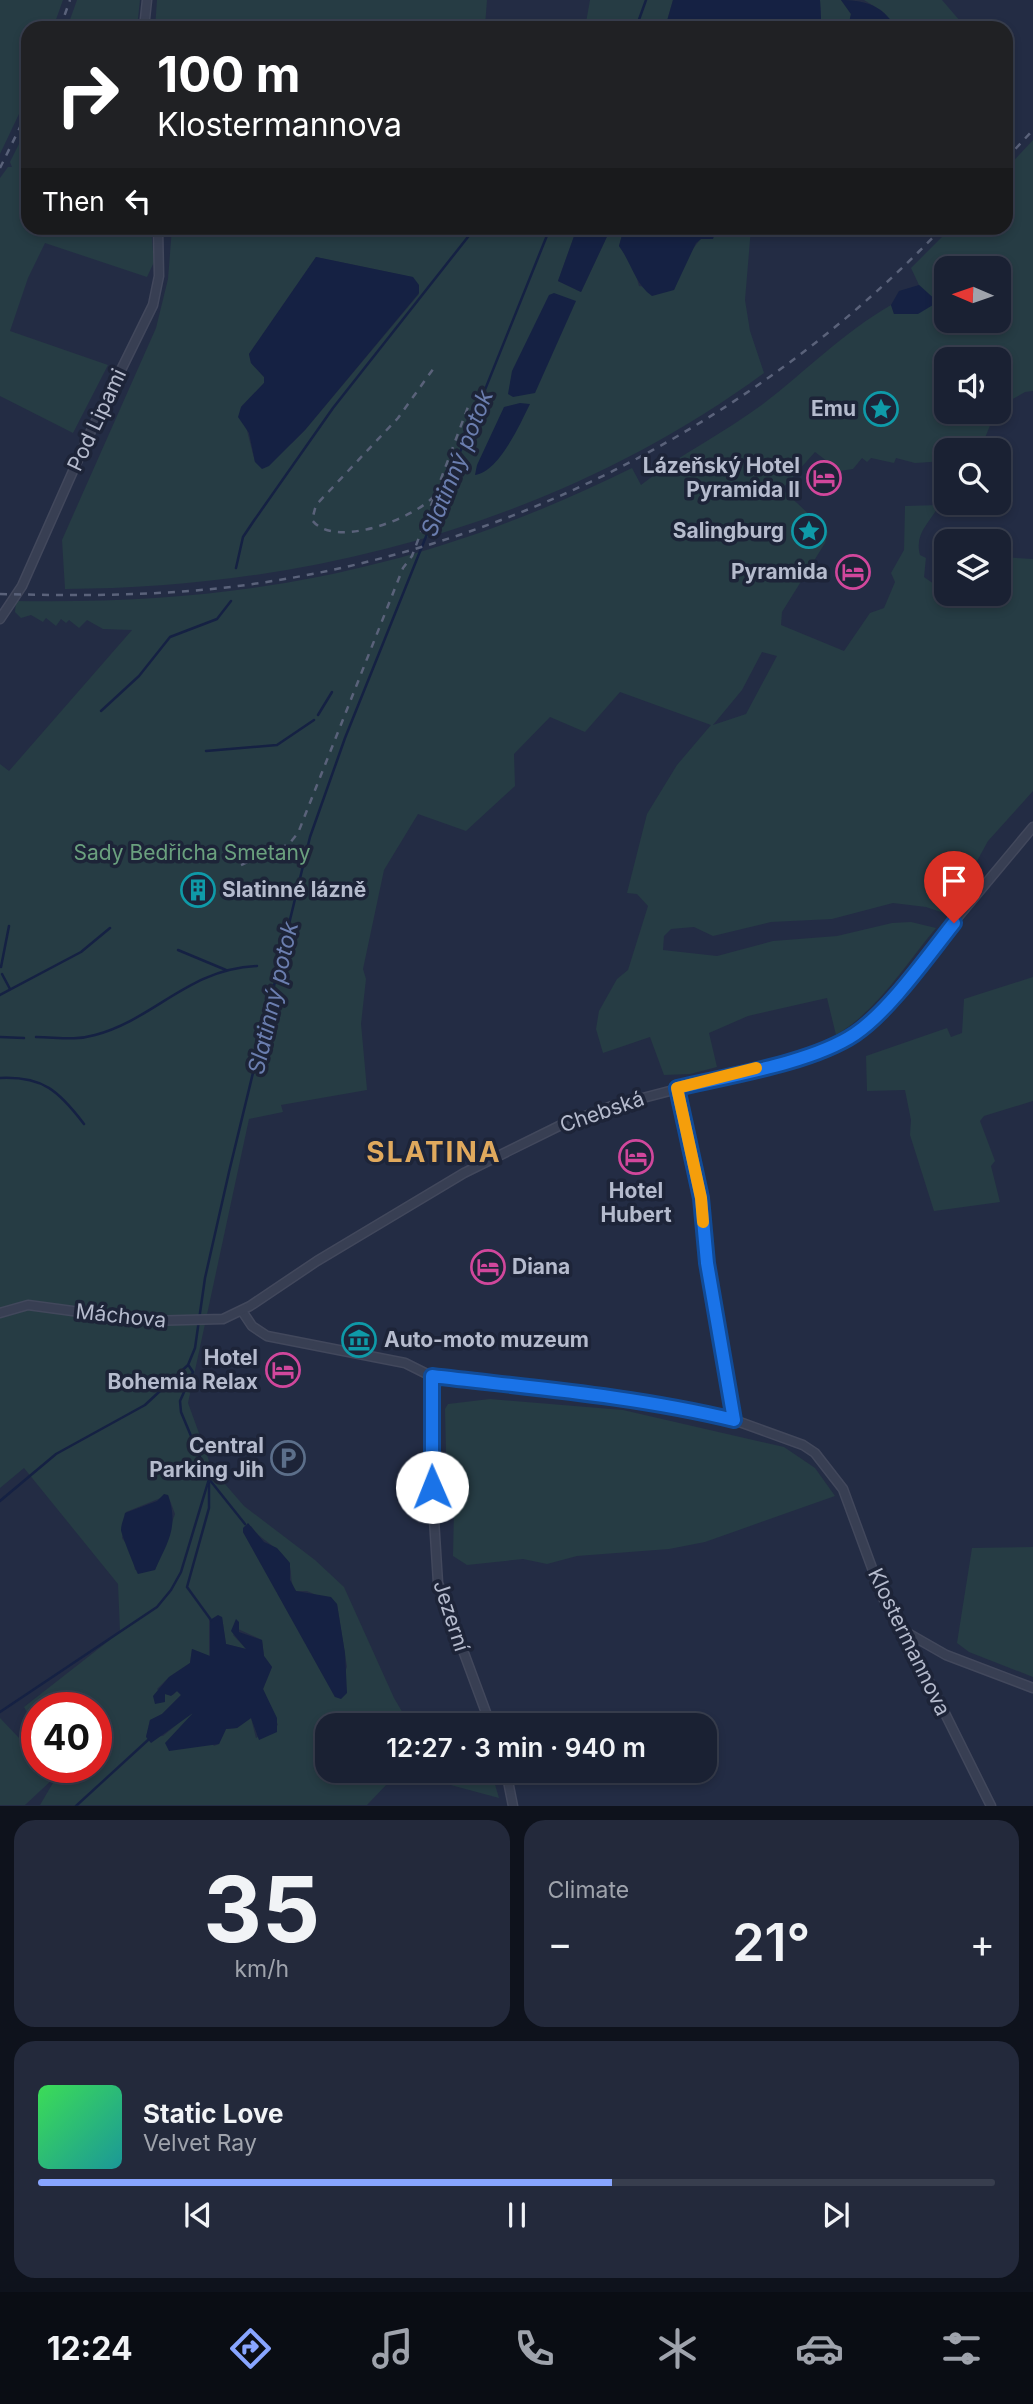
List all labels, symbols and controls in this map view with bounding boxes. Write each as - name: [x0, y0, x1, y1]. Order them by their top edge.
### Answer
- text: 100 m: [157, 45, 301, 104]
- icon: right: [42, 49, 133, 140]
- text: Klostermannova: [157, 105, 402, 144]
- icon: left: [119, 182, 157, 220]
- text: Then: [42, 186, 105, 217]
- north arrow: [934, 256, 1012, 332]
- map controls: [934, 256, 1011, 606]
- button: sound: [934, 347, 1011, 424]
- street label: Pod Lipami: [62, 365, 131, 475]
- water label: Slatinný potok: [415, 385, 499, 540]
- place icon: Emu: [862, 390, 900, 428]
- place label: Emu: [811, 396, 856, 421]
- button: search: [934, 438, 1011, 515]
- place label: Lázeňský Hotel Pyramida II: [643, 453, 800, 502]
- hotel icon: Lázeňský Hotel Pyramida II: [805, 459, 843, 497]
- place icon: Salingburg: [790, 512, 828, 550]
- place label: Salingburg: [673, 518, 784, 543]
- button: layers: [934, 529, 1011, 606]
- hotel icon: Pyramida: [834, 553, 872, 591]
- place label: Pyramida: [731, 559, 828, 584]
- park label: Sady Bedřicha Smetany: [74, 840, 311, 865]
- pin: [924, 851, 984, 923]
- icon: arrive: [935, 862, 973, 900]
- building icon: Slatinné lázně: [179, 871, 217, 909]
- place label: Slatinné lázně: [222, 877, 366, 902]
- water label: Slatinný potok: [242, 919, 304, 1077]
- street label: Chebská: [557, 1086, 647, 1138]
- district label: SLATINA: [366, 1135, 502, 1169]
- hotel icon: Hotel Hubert: [617, 1138, 655, 1176]
- place label: Hotel Hubert: [600, 1178, 672, 1227]
- hotel icon: Diana: [469, 1248, 507, 1286]
- place label: Diana: [512, 1254, 570, 1279]
- street label: Máchova: [75, 1298, 168, 1333]
- museum icon: Auto-moto muzeum: [340, 1321, 378, 1359]
- place label: Auto-moto muzeum: [384, 1327, 589, 1352]
- place label: Hotel Bohemia Relax: [108, 1345, 258, 1394]
- hotel icon: Hotel Bohemia Relax: [264, 1351, 302, 1389]
- place label: Central Parking Jih: [149, 1433, 264, 1482]
- parking icon: Central Parking Jih: [269, 1439, 307, 1477]
- position arrow: [395, 1450, 469, 1524]
- street label: Klostermannova: [863, 1564, 956, 1719]
- street label: Jezerní: [428, 1577, 475, 1655]
- speed limit sign: 40: [21, 1692, 112, 1783]
- text: 12:27 · 3 min · 940 m: [386, 1732, 646, 1763]
- text: 35: [203, 1854, 320, 1964]
- text: Climate: [548, 1876, 629, 1904]
- text: 21°: [732, 1911, 810, 1974]
- text: −: [548, 1920, 573, 1966]
- text: +: [970, 1920, 995, 1966]
- text: km/h: [234, 1955, 289, 1983]
- text: Static Love: [143, 2098, 284, 2129]
- text: Velvet Ray: [143, 2129, 257, 2157]
- icon: previous: [179, 2196, 217, 2234]
- icon: pause: [498, 2196, 536, 2234]
- icon: next: [817, 2196, 855, 2234]
- icon: directions: [226, 2324, 275, 2373]
- icon: music: [368, 2324, 417, 2373]
- icon: phone: [510, 2324, 559, 2373]
- icon: climate: [653, 2324, 702, 2373]
- icon: car: [795, 2324, 844, 2373]
- icon: filters: [937, 2324, 986, 2373]
- text: 12:24: [47, 2329, 133, 2368]

